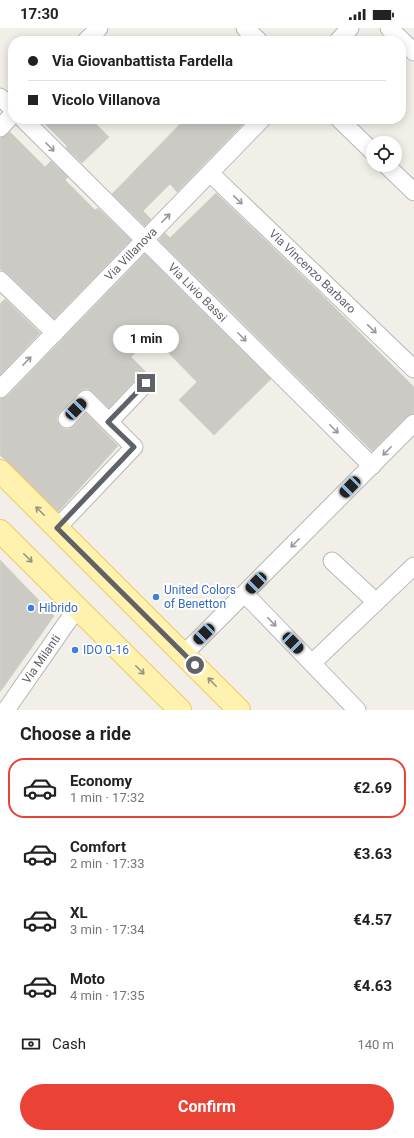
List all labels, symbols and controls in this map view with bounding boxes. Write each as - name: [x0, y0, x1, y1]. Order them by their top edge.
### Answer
- text: 17:30: [20, 5, 59, 23]
- text: Via Giovanbattista Fardella: [52, 52, 233, 70]
- text: Vicolo Villanova: [52, 91, 160, 109]
- map controls: [366, 136, 402, 172]
- button: locate: [366, 136, 402, 172]
- one-way arrow: [45, 142, 55, 151]
- one-way arrow: [233, 195, 243, 205]
- one-way arrow: [161, 213, 171, 223]
- street label: Via Villanova: [102, 225, 160, 284]
- street label: Via Vincenzo Barbaro: [266, 227, 359, 316]
- street label: Via Livio Bassi: [165, 260, 230, 325]
- one-way arrow: [367, 324, 377, 334]
- callout: 1 min: [113, 325, 179, 353]
- text: 1 min: [130, 331, 162, 346]
- one-way arrow: [237, 332, 247, 342]
- one-way arrow: [22, 356, 32, 366]
- route end: [137, 374, 155, 392]
- car: [63, 396, 89, 422]
- one-way arrow: [329, 424, 339, 433]
- one-way arrow: [382, 446, 391, 456]
- car: [337, 474, 363, 500]
- one-way arrow: [35, 506, 45, 516]
- one-way arrow: [290, 538, 300, 548]
- one-way arrow: [23, 554, 33, 563]
- car: [243, 570, 269, 596]
- place label: United Colors of Benetton: [164, 583, 236, 611]
- marker: United Colors of Benetton: [151, 592, 161, 602]
- place label: Hibrido: [39, 601, 78, 615]
- marker: Hibrido: [26, 603, 36, 613]
- one-way arrow: [267, 617, 277, 627]
- car: [191, 621, 217, 647]
- car: [280, 630, 306, 656]
- street label: Via Milanti: [20, 632, 63, 686]
- place label: IDO 0-16: [83, 643, 129, 657]
- marker: IDO 0-16: [70, 645, 80, 655]
- route start: [186, 656, 204, 674]
- one-way arrow: [135, 665, 145, 675]
- one-way arrow: [207, 677, 216, 687]
- text: Choose a ride: [20, 723, 131, 744]
- icon: car: [22, 770, 58, 806]
- text: Economy: [70, 772, 132, 790]
- text: €2.69: [353, 779, 392, 797]
- text: 1 min · 17:32: [70, 790, 145, 805]
- icon: car: [22, 836, 58, 872]
- text: Comfort: [70, 838, 126, 856]
- text: €3.63: [353, 845, 392, 863]
- text: 2 min · 17:33: [70, 856, 145, 871]
- icon: car: [22, 902, 58, 938]
- text: XL: [70, 904, 88, 922]
- text: €4.57: [353, 911, 392, 929]
- text: 3 min · 17:34: [70, 922, 145, 937]
- icon: car: [22, 968, 58, 1004]
- text: Moto: [70, 970, 105, 988]
- text: €4.63: [353, 977, 392, 995]
- text: 4 min · 17:35: [70, 988, 145, 1003]
- icon: cash: [20, 1033, 42, 1055]
- text: Cash: [52, 1035, 86, 1053]
- text: 140 m: [357, 1037, 394, 1052]
- button: Confirm: [20, 1084, 394, 1130]

